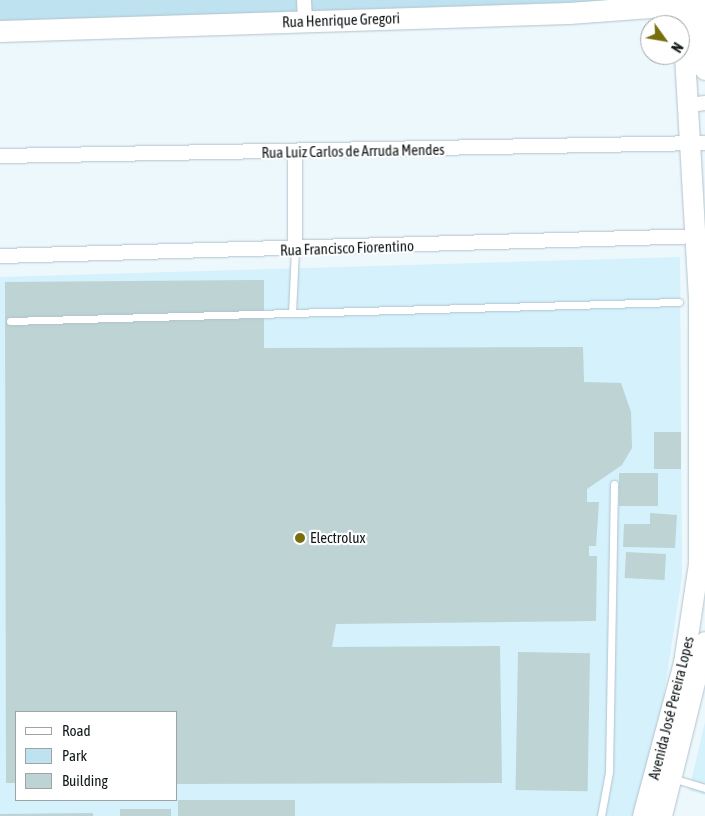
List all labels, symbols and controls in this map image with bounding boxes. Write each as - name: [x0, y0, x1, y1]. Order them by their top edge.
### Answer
- street label: Rua Henrique Gregori: [282, 9, 400, 31]
- north arrow: [640, 15, 690, 65]
- text: N: [668, 40, 686, 55]
- street label: Rua Luiz Carlos de Arruda Mendes: [261, 140, 445, 162]
- street label: Rua Francisco Fiorentino: [280, 237, 414, 259]
- place label: Electrolux: [310, 529, 366, 547]
- marker: Electrolux: [294, 532, 306, 544]
- street label: Avenida José Pereira Lopes: [644, 635, 698, 781]
- legend: [15, 711, 178, 801]
- text: Road: [62, 722, 91, 739]
- text: Park: [62, 747, 87, 764]
- text: Building: [62, 772, 108, 789]

